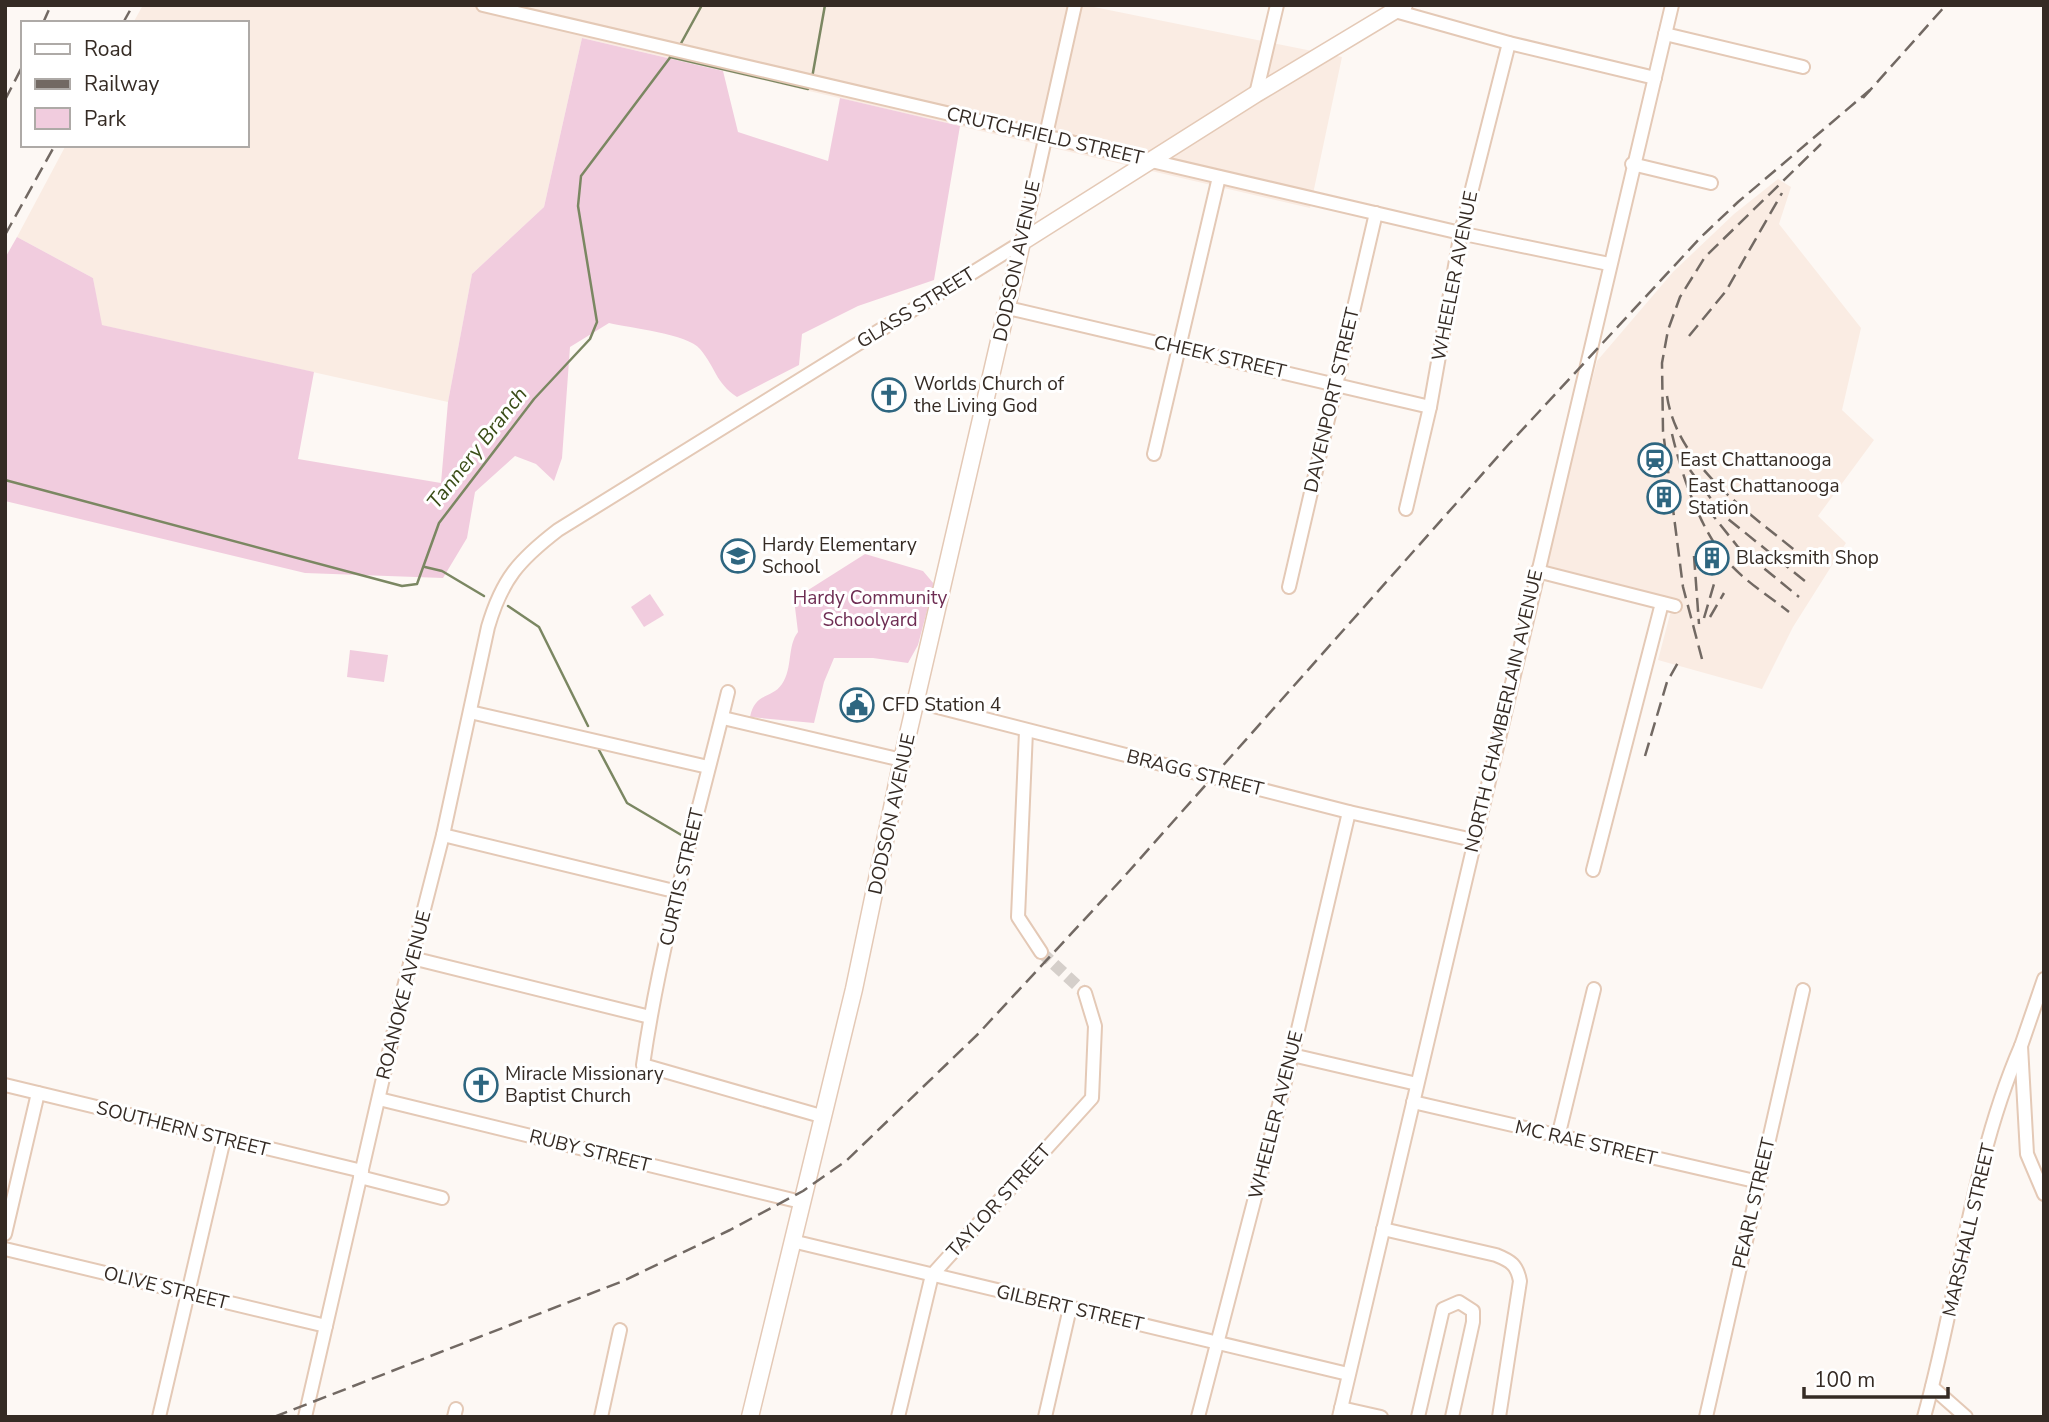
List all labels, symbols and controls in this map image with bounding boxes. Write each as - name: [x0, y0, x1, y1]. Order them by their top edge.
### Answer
- legend: [21, 21, 248, 147]
- text: Road: [84, 35, 133, 63]
- text: Railway: [84, 70, 159, 98]
- street label: CRUTCHFIELD STREET: [944, 101, 1147, 171]
- text: Park: [84, 105, 126, 133]
- street label: DODSON AVENUE: [987, 178, 1047, 344]
- street label: WHEELER AVENUE: [1426, 189, 1484, 363]
- street label: GLASS STREET: [852, 261, 980, 355]
- street label: DAVENPORT STREET: [1298, 304, 1366, 495]
- street label: CHEEK STREET: [1151, 329, 1289, 385]
- place label: Worlds Church of the Living God: [914, 371, 1065, 419]
- church icon: Worlds Church of the Living God: [870, 376, 908, 414]
- water label: Tannery Branch: [420, 381, 534, 515]
- station icon: East Chattanooga: [1636, 441, 1674, 479]
- place label: East Chattanooga: [1680, 447, 1831, 473]
- place label: East Chattanooga Station: [1688, 473, 1839, 521]
- building icon: East Chattanooga Station: [1645, 478, 1683, 516]
- place label: Hardy Elementary School: [762, 532, 917, 580]
- school or university icon: Hardy Elementary School: [719, 537, 757, 575]
- building icon: Blacksmith Shop: [1693, 539, 1731, 577]
- place label: Blacksmith Shop: [1736, 545, 1879, 571]
- street label: NORTH CHAMBERLAIN AVENUE: [1459, 567, 1549, 855]
- park label: Hardy Community Schoolyard: [793, 585, 948, 633]
- public building icon: CFD Station 4: [838, 686, 876, 724]
- place label: CFD Station 4: [882, 692, 1001, 718]
- street label: DODSON AVENUE: [862, 731, 922, 897]
- street label: BRAGG STREET: [1124, 743, 1267, 803]
- street label: CURTIS STREET: [654, 805, 711, 948]
- street label: ROANOKE AVENUE: [370, 908, 438, 1082]
- street label: WHEELER AVENUE: [1243, 1028, 1309, 1202]
- place label: Miracle Missionary Baptist Church: [505, 1061, 664, 1109]
- church icon: Miracle Missionary Baptist Church: [462, 1066, 500, 1104]
- street label: SOUTHERN STREET: [94, 1095, 273, 1163]
- street label: MC RAE STREET: [1512, 1114, 1660, 1172]
- street label: RUBY STREET: [527, 1123, 654, 1179]
- street label: PEARL STREET: [1726, 1134, 1782, 1271]
- street label: TAYLOR STREET: [941, 1138, 1058, 1264]
- street label: MARSHALL STREET: [1936, 1140, 2002, 1319]
- street label: OLIVE STREET: [101, 1260, 232, 1316]
- street label: GILBERT STREET: [994, 1278, 1147, 1338]
- scale bar: [1804, 1356, 1948, 1400]
- text: 100 m: [1814, 1366, 1875, 1394]

